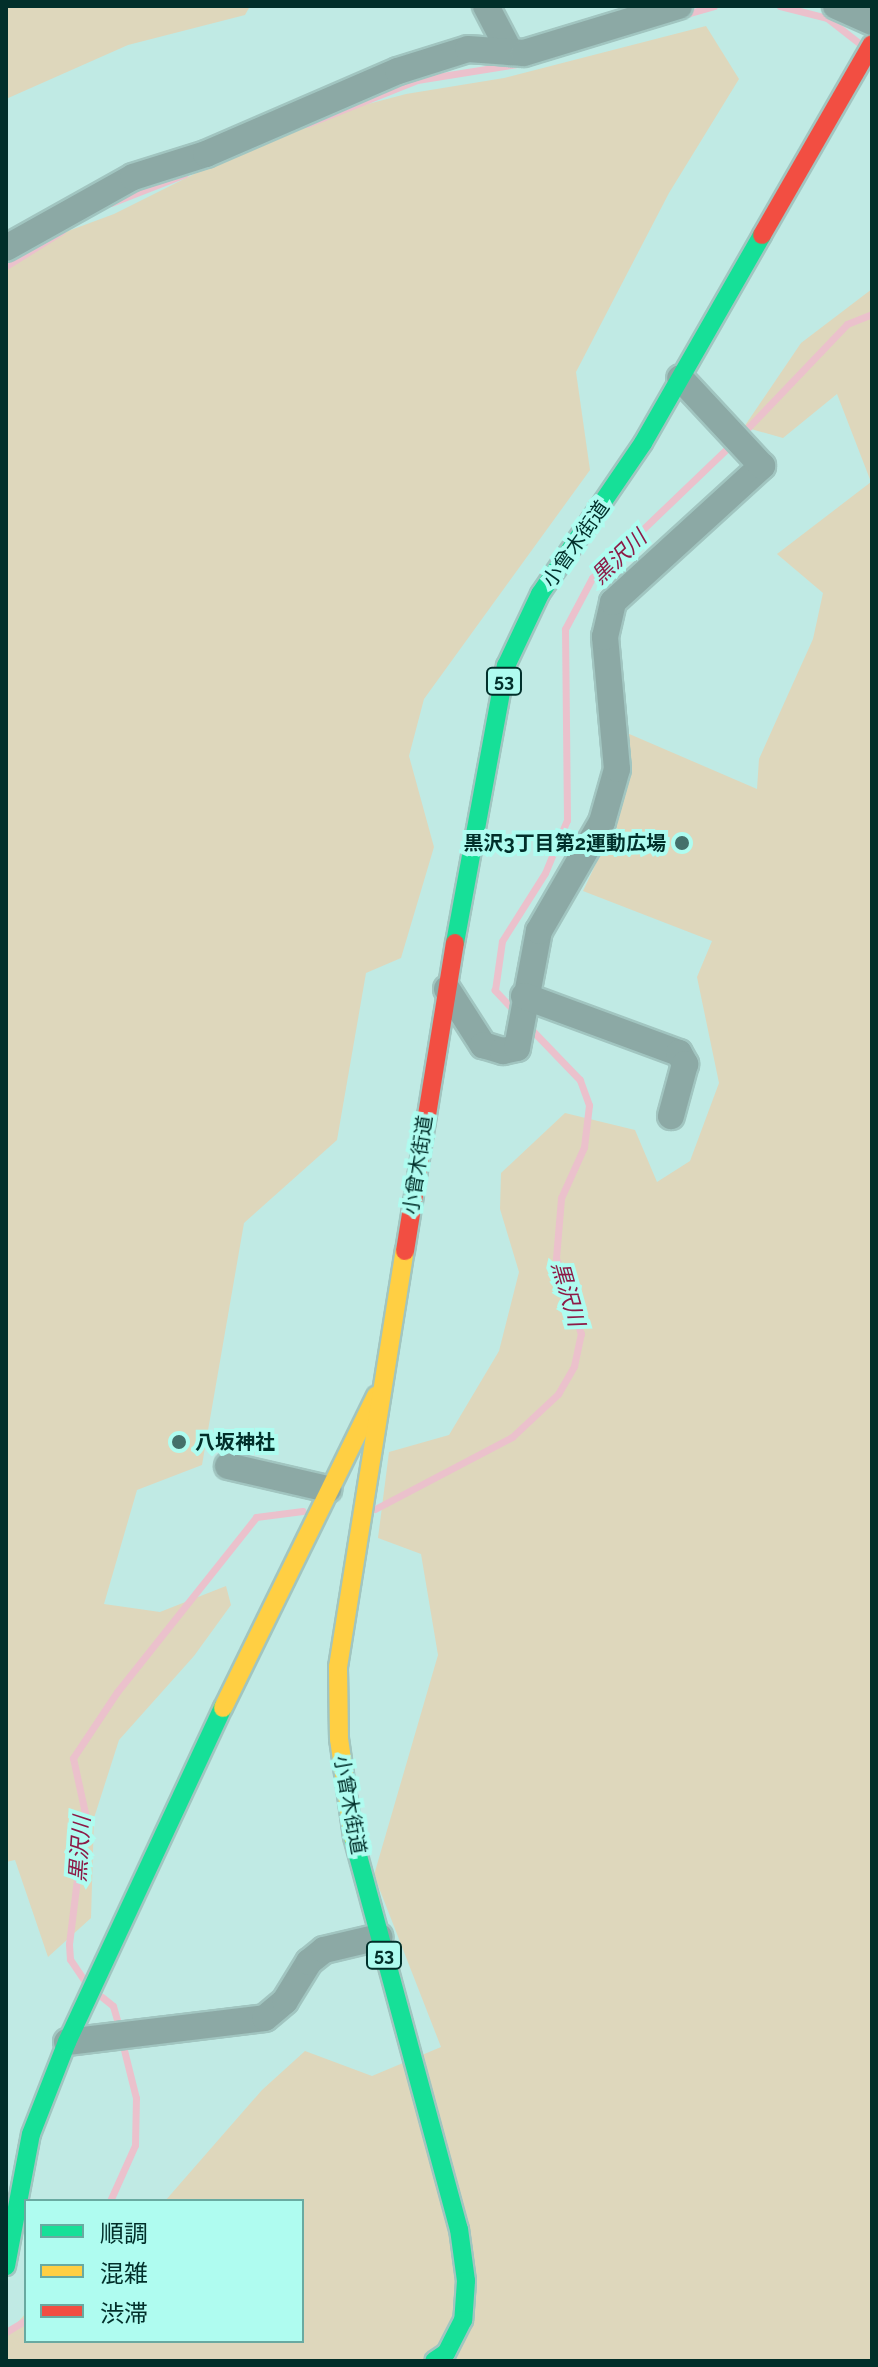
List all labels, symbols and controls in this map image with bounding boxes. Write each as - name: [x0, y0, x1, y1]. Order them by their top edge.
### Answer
- street label: 小曾木街道: [537, 496, 615, 592]
- water label: 黒沢川: [586, 525, 652, 589]
- road number: 53: [484, 667, 524, 695]
- place label: 黒沢3丁目第2運動広場: [464, 831, 666, 855]
- marker: 黒沢3丁目第2運動広場: [673, 834, 691, 852]
- street label: 小曾木街道: [398, 1114, 438, 1216]
- water label: 黒沢川: [546, 1259, 590, 1329]
- place label: 八坂神社: [195, 1430, 275, 1454]
- marker: 八坂神社: [170, 1433, 188, 1451]
- street label: 小曾木街道: [329, 1754, 371, 1856]
- water label: 黒沢川: [65, 1815, 95, 1883]
- road number: 53: [364, 1941, 404, 1969]
- legend: [24, 2199, 304, 2343]
- text: 順調: [100, 2219, 148, 2248]
- text: 混雑: [100, 2259, 148, 2288]
- text: 渋滞: [100, 2299, 148, 2328]

